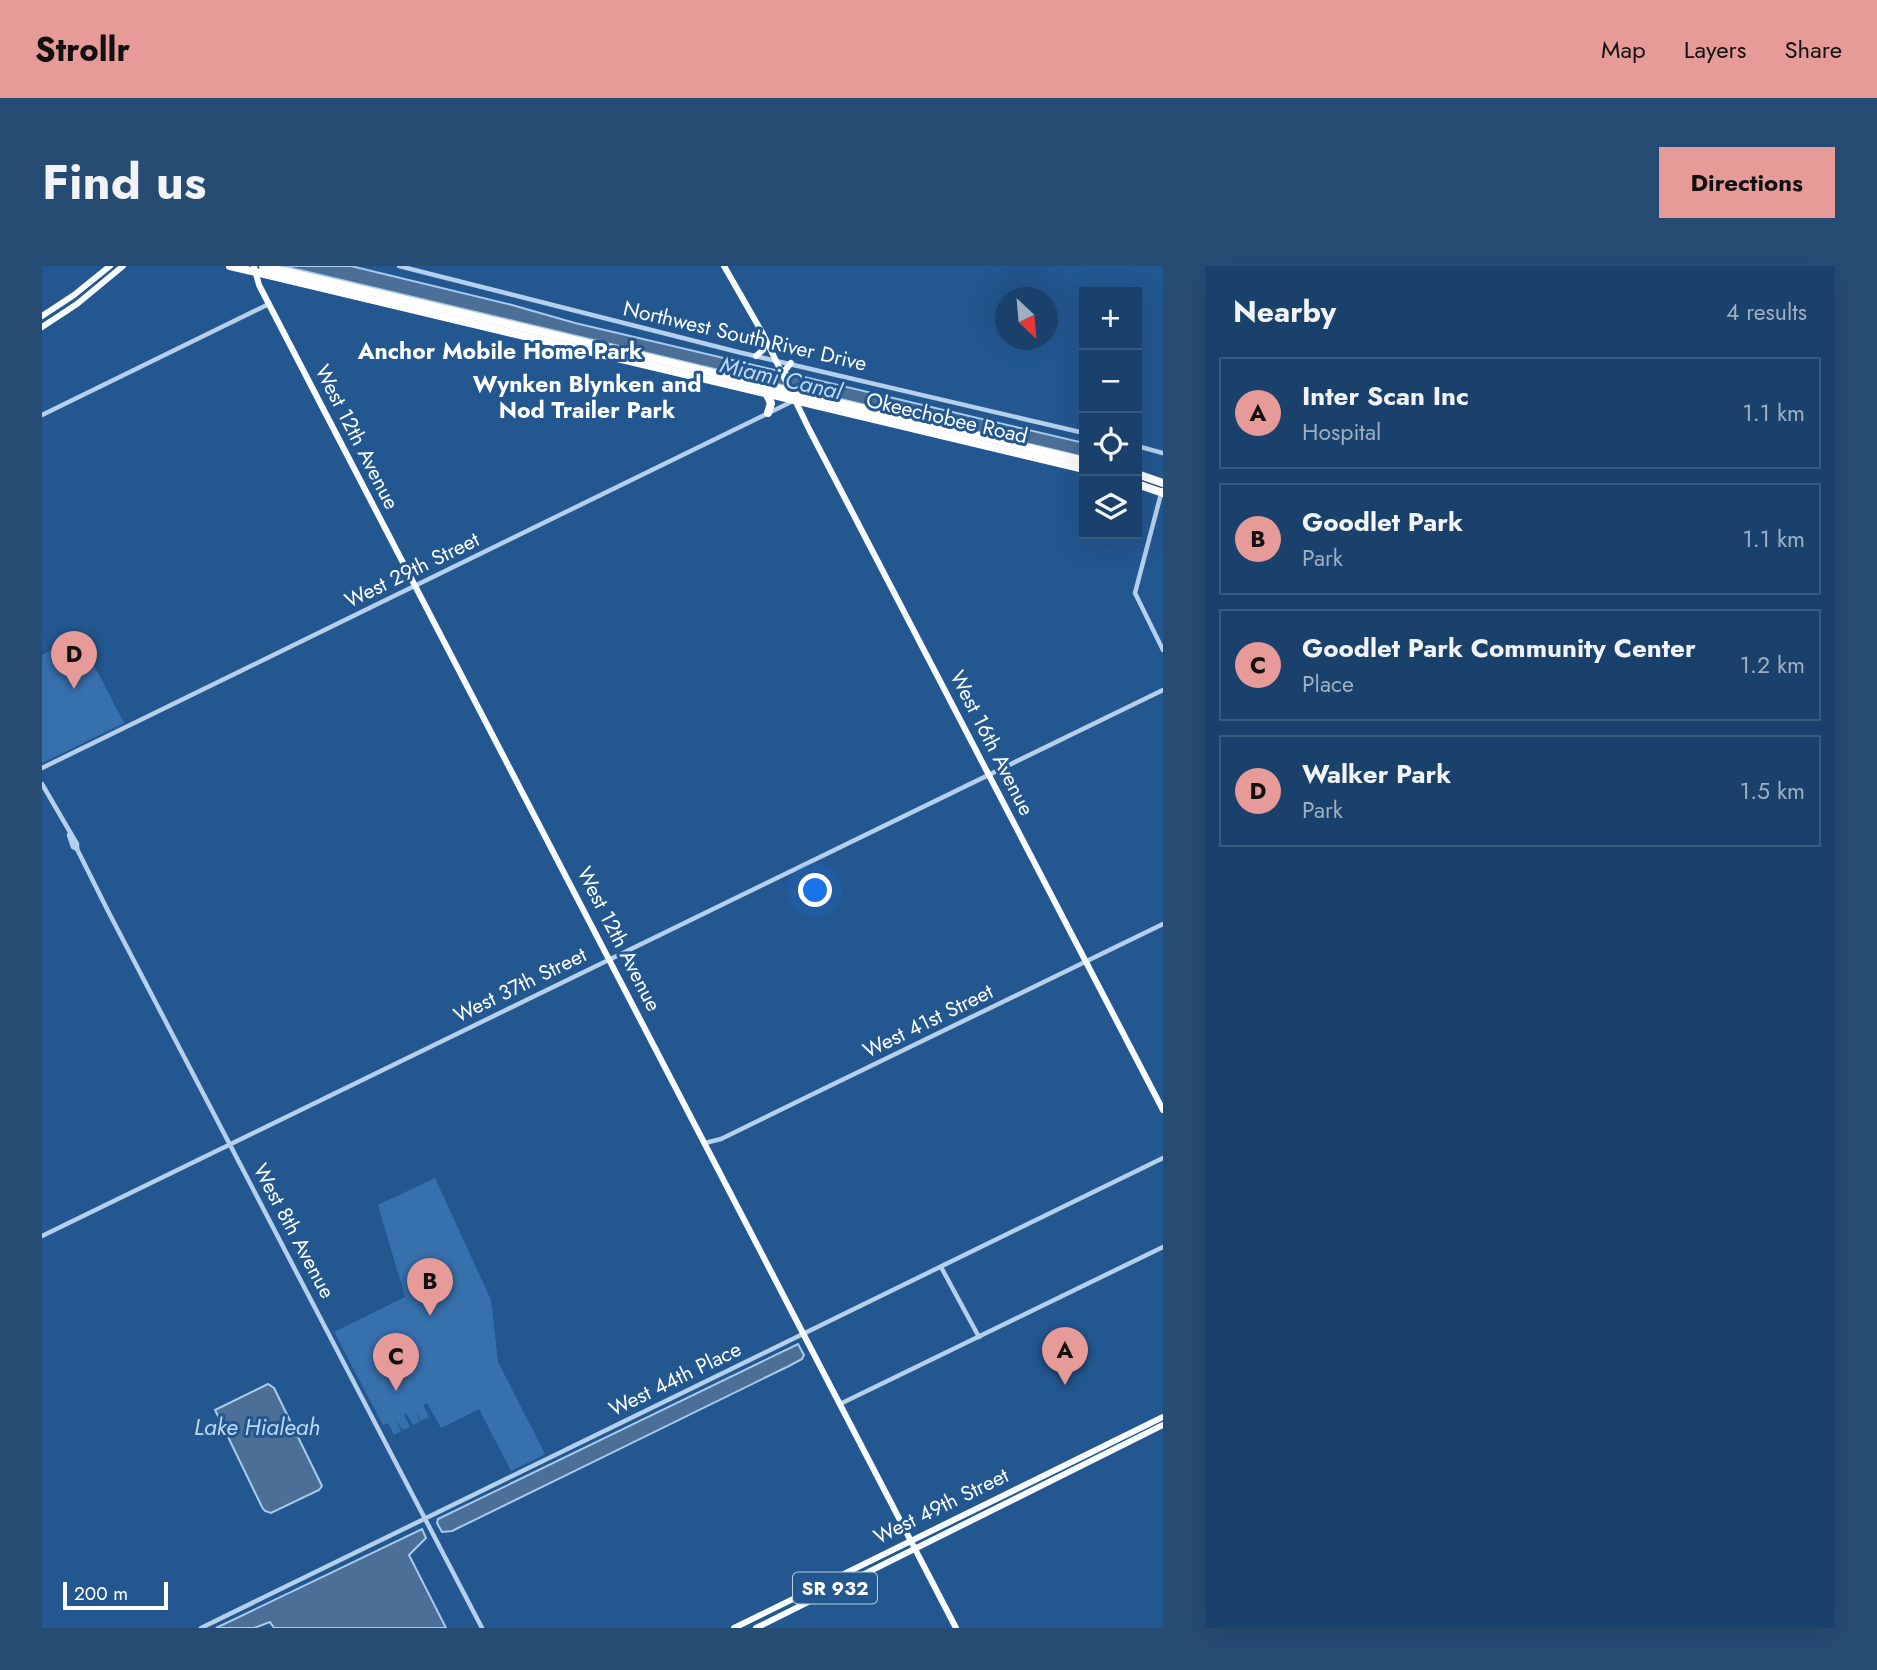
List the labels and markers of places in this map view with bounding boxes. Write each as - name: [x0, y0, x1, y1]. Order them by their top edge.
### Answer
- pin: D: [51, 631, 97, 689]
- pin: B: [407, 1258, 453, 1316]
- pin: A: [1042, 1327, 1088, 1385]
- pin: C: [373, 1333, 419, 1391]

